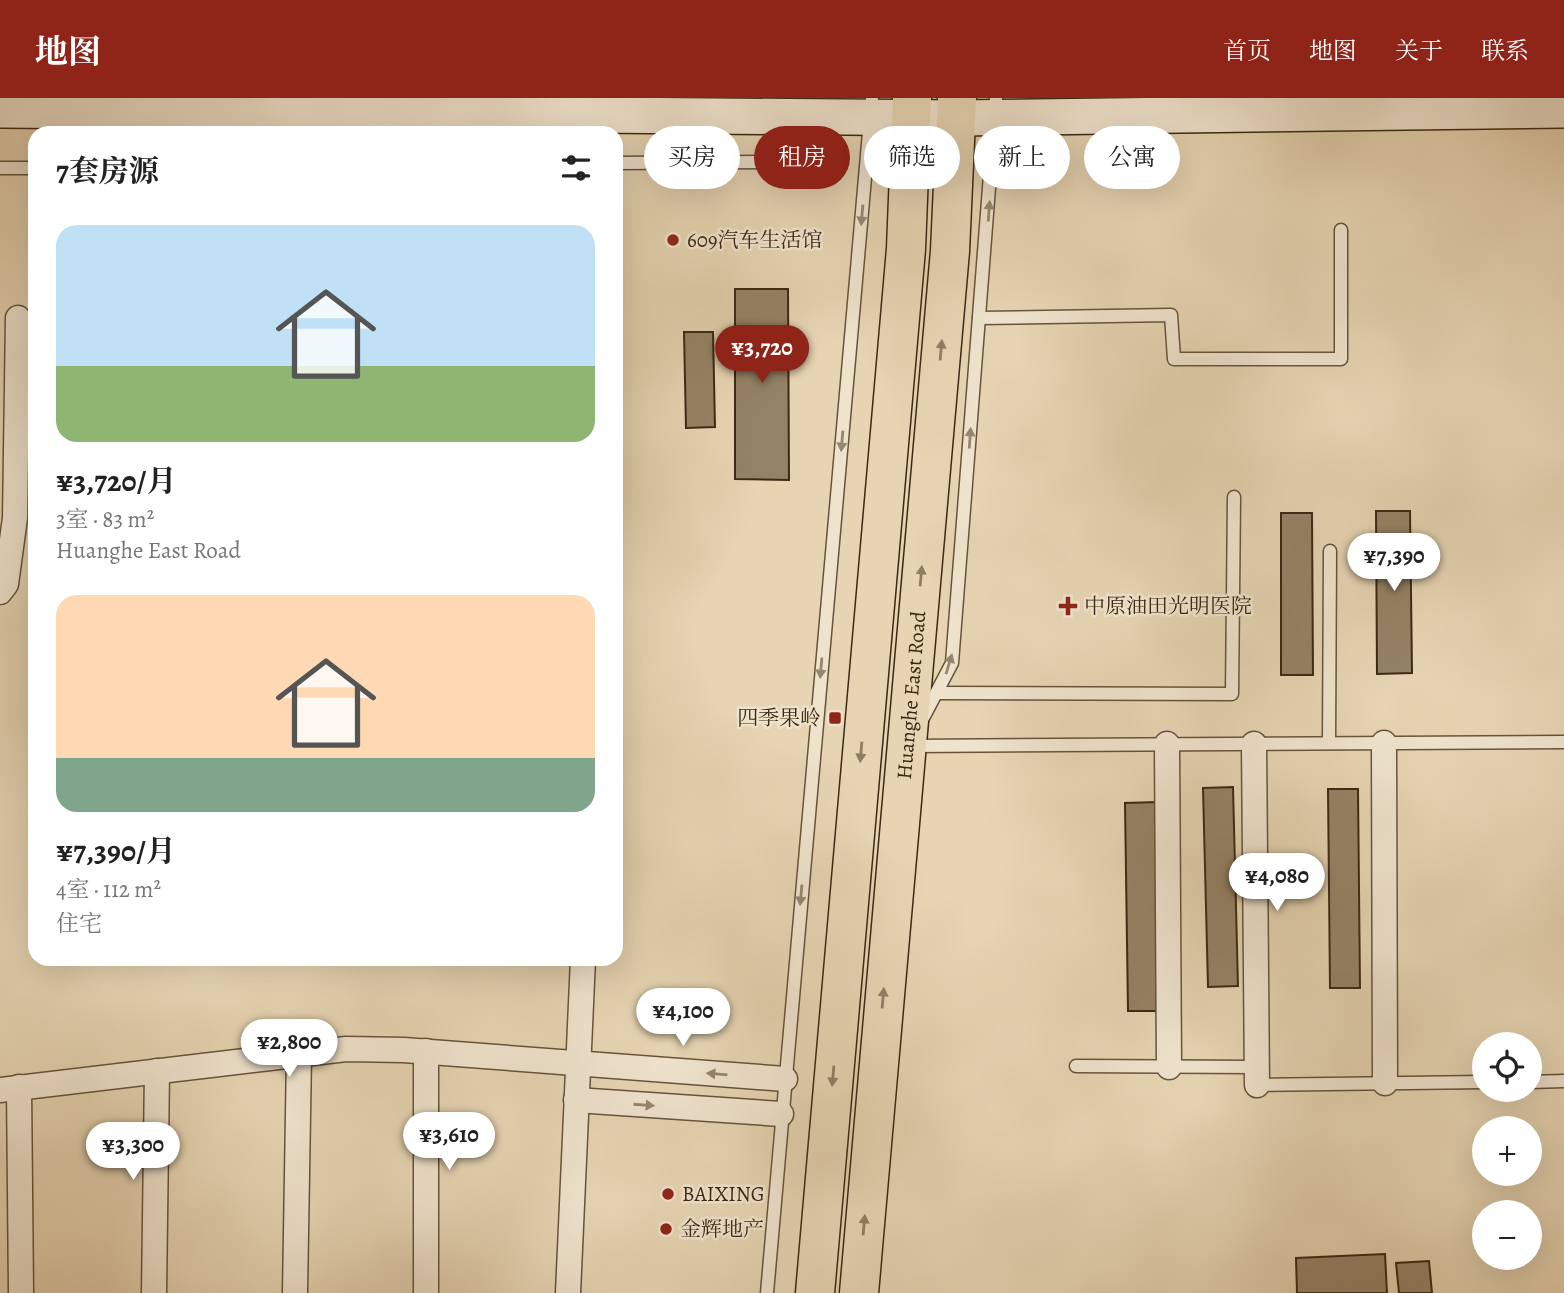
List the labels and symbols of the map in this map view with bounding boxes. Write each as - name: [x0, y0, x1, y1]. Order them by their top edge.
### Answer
- one-way arrow: [984, 200, 995, 222]
- one-way arrow: [856, 204, 867, 226]
- place label: 609汽车生活馆: [687, 226, 822, 254]
- marker: 609汽车生活馆: [665, 232, 681, 248]
- pin: ¥3,720: [705, 326, 819, 385]
- one-way arrow: [936, 339, 947, 361]
- one-way arrow: [965, 427, 976, 449]
- one-way arrow: [836, 431, 847, 453]
- pin: ¥7,390: [1337, 533, 1451, 593]
- one-way arrow: [916, 565, 927, 587]
- place label: 中原油田光明医院: [1084, 592, 1252, 620]
- marker: 中原油田光明医院: [1058, 596, 1078, 616]
- street label: Huanghe East Road: [890, 609, 933, 781]
- one-way arrow: [945, 654, 955, 675]
- one-way arrow: [816, 657, 827, 679]
- place label: 四季果岭: [737, 704, 821, 732]
- marker: 四季果岭: [827, 710, 843, 726]
- one-way arrow: [855, 741, 866, 763]
- pin: ¥4,080: [1220, 854, 1334, 913]
- one-way arrow: [795, 884, 806, 906]
- one-way arrow: [878, 987, 889, 1009]
- pin: ¥4,100: [626, 988, 740, 1048]
- pin: ¥2,800: [232, 1020, 346, 1079]
- one-way arrow: [827, 1066, 838, 1088]
- one-way arrow: [705, 1068, 727, 1079]
- one-way arrow: [634, 1100, 656, 1111]
- pin: ¥3,610: [392, 1112, 506, 1172]
- pin: ¥3,300: [76, 1122, 190, 1182]
- place label: BAIXING: [682, 1180, 765, 1208]
- marker: BAIXING: [660, 1186, 676, 1202]
- one-way arrow: [859, 1214, 870, 1236]
- place label: 金辉地产: [680, 1215, 764, 1243]
- marker: 金辉地产: [658, 1221, 674, 1237]

